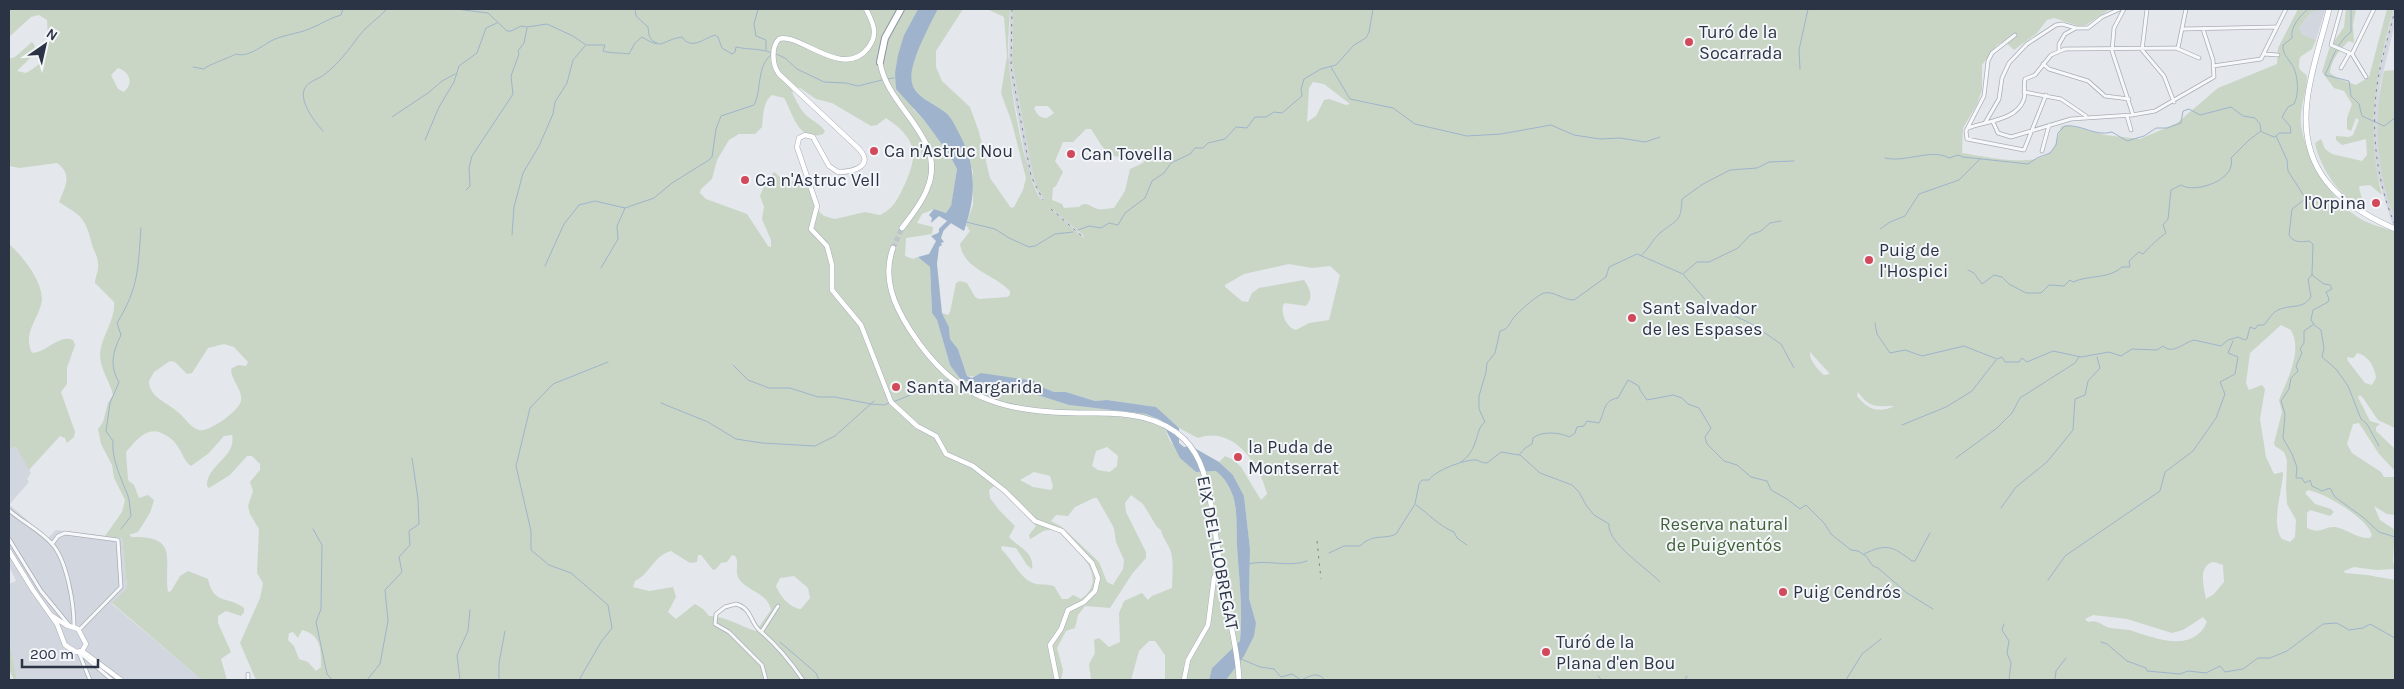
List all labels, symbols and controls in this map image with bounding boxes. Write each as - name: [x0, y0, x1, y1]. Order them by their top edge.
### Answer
- north arrow: [20, 20, 70, 70]
- place label: Turó de la Socarrada: [1699, 21, 1782, 64]
- text: N: [43, 25, 61, 44]
- marker: Turó de la Socarrada: [1683, 36, 1695, 48]
- place label: Ca n'Astruc Nou: [884, 140, 1013, 162]
- place label: Can Tovella: [1081, 143, 1173, 165]
- marker: Ca n'Astruc Nou: [868, 145, 880, 157]
- marker: Can Tovella: [1065, 148, 1077, 160]
- place label: Ca n'Astruc Vell: [755, 169, 880, 191]
- marker: Ca n'Astruc Vell: [739, 174, 751, 186]
- place label: l'Orpina: [2304, 192, 2366, 214]
- marker: l'Orpina: [2370, 197, 2382, 209]
- place label: Puig de l'Hospici: [1879, 239, 1948, 282]
- marker: Puig de l'Hospici: [1863, 254, 1875, 266]
- place label: Sant Salvador de les Espases: [1642, 297, 1762, 340]
- marker: Sant Salvador de les Espases: [1626, 312, 1638, 324]
- place label: Santa Margarida: [906, 376, 1043, 398]
- marker: Santa Margarida: [890, 381, 902, 393]
- place label: la Puda de Montserrat: [1248, 436, 1339, 479]
- marker: la Puda de Montserrat: [1232, 451, 1244, 463]
- street label: EIX DEL LLOBREGAT: [1192, 474, 1244, 632]
- park label: Reserva natural de Puigventós: [1660, 513, 1788, 556]
- place label: Puig Cendrós: [1793, 581, 1901, 603]
- marker: Puig Cendrós: [1777, 586, 1789, 598]
- place label: Turó de la Plana d'en Bou: [1556, 631, 1675, 674]
- scale bar: [22, 636, 99, 668]
- text: 200 m: [30, 645, 74, 663]
- marker: Turó de la Plana d'en Bou: [1540, 646, 1552, 658]

